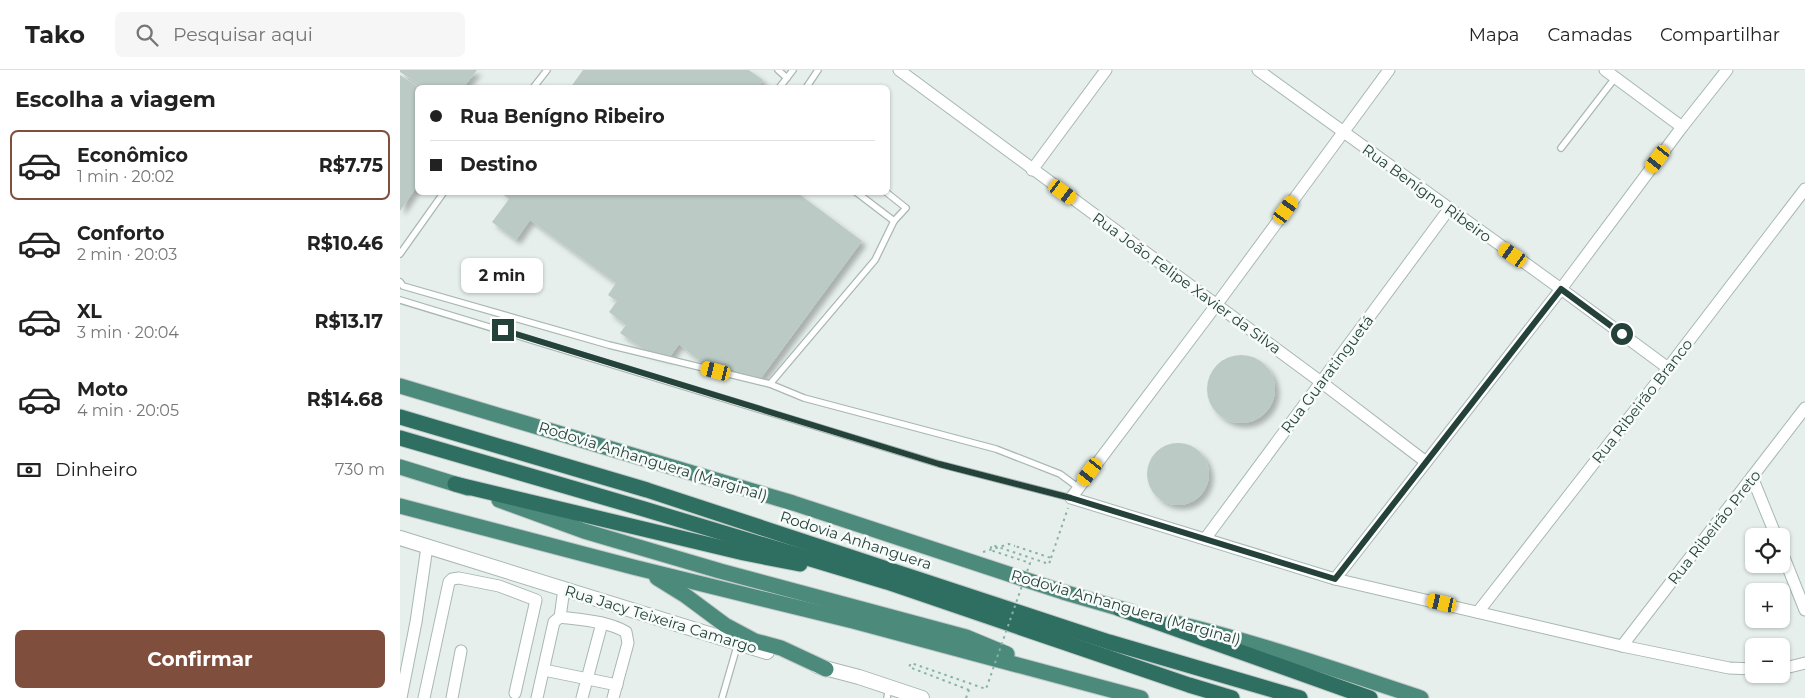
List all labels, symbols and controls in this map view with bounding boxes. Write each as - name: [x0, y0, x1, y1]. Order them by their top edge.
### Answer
- search box: [115, 12, 465, 57]
- text: Tako: [25, 20, 85, 49]
- icon: search: [133, 21, 161, 49]
- text: Pesquisar aqui: [173, 23, 313, 46]
- text: Mapa: [1469, 24, 1519, 46]
- text: Camadas: [1547, 24, 1632, 46]
- text: Compartilhar: [1660, 24, 1780, 46]
- text: Escolha a viagem: [15, 86, 216, 113]
- text: Rua Benígno Ribeiro: [460, 105, 665, 128]
- street label: Rua Benígno Ribeiro: [1359, 140, 1495, 246]
- icon: car: [17, 143, 62, 188]
- car: [1642, 143, 1673, 175]
- text: Econômico: [77, 144, 188, 167]
- text: Destino: [460, 153, 537, 176]
- text: R$7.75: [319, 154, 383, 177]
- text: 1 min · 20:02: [77, 167, 174, 186]
- car: [1046, 177, 1079, 207]
- car: [1271, 193, 1300, 227]
- street label: Rua João Felipe Xavier da Silva: [1089, 208, 1285, 358]
- icon: car: [17, 221, 62, 266]
- text: Conforto: [77, 222, 165, 245]
- text: R$10.46: [307, 232, 383, 255]
- car: [1496, 240, 1529, 270]
- text: 2 min · 20:03: [77, 245, 177, 264]
- callout: 2 min: [462, 258, 544, 292]
- text: 2 min: [479, 266, 525, 285]
- icon: car: [17, 299, 62, 344]
- text: XL: [77, 300, 102, 323]
- text: R$13.17: [315, 310, 383, 333]
- street label: Rua Guaratinguetá: [1276, 311, 1378, 437]
- route end: [492, 319, 514, 341]
- text: 3 min · 20:04: [77, 323, 179, 342]
- route start: [1611, 323, 1633, 345]
- street label: Rua Ribeirão Branco: [1587, 335, 1697, 467]
- car: [699, 360, 732, 382]
- icon: car: [17, 377, 62, 422]
- text: Moto: [77, 378, 128, 401]
- text: R$14.68: [307, 388, 383, 411]
- text: 4 min · 20:05: [77, 401, 179, 420]
- street label: Rodovia Anhanguera (Marginal): [536, 417, 770, 505]
- icon: cash: [15, 456, 43, 484]
- car: [1074, 456, 1105, 488]
- text: Dinheiro: [55, 458, 137, 481]
- text: 730 m: [335, 460, 385, 479]
- street label: Rua Ribeirão Preto: [1663, 466, 1765, 588]
- street label: Rodovia Anhanguera: [778, 507, 934, 573]
- map controls: [1745, 528, 1790, 683]
- button: locate: [1745, 528, 1790, 573]
- street label: Rodovia Anhanguera (Marginal): [1009, 565, 1243, 649]
- street label: Rua Jacy Teixeira Camargo: [563, 581, 759, 657]
- button: +: [1745, 583, 1790, 628]
- car: [1425, 592, 1458, 614]
- button: Confirmar: [15, 630, 385, 688]
- button: −: [1745, 638, 1790, 683]

